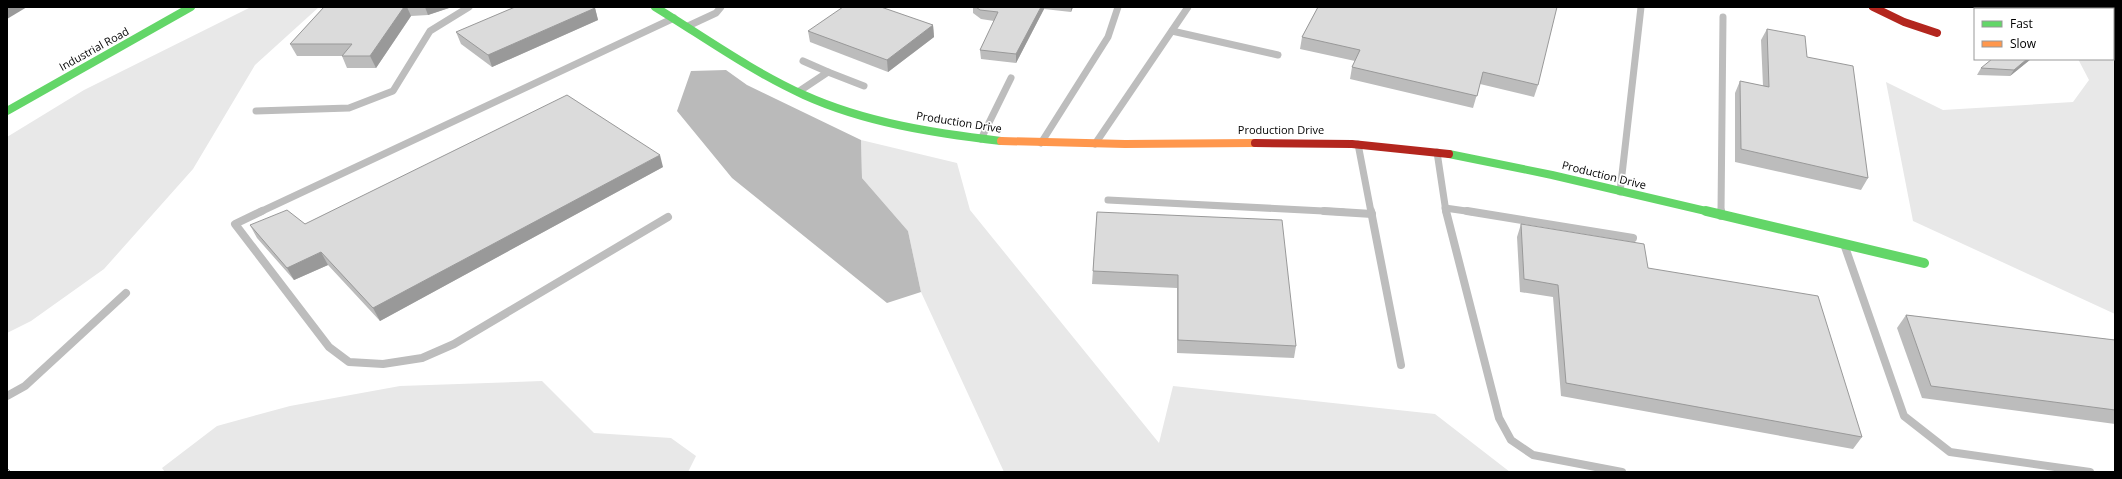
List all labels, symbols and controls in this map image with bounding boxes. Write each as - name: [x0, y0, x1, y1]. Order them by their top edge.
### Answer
- legend: [1974, 8, 2114, 60]
- text: Fast: [2010, 15, 2033, 32]
- street label: Industrial Road: [56, 23, 131, 74]
- text: Slow: [2010, 35, 2037, 52]
- street label: Production Drive: [915, 107, 1003, 136]
- street label: Production Drive: [1238, 122, 1324, 137]
- street label: Production Drive: [1560, 157, 1648, 192]

